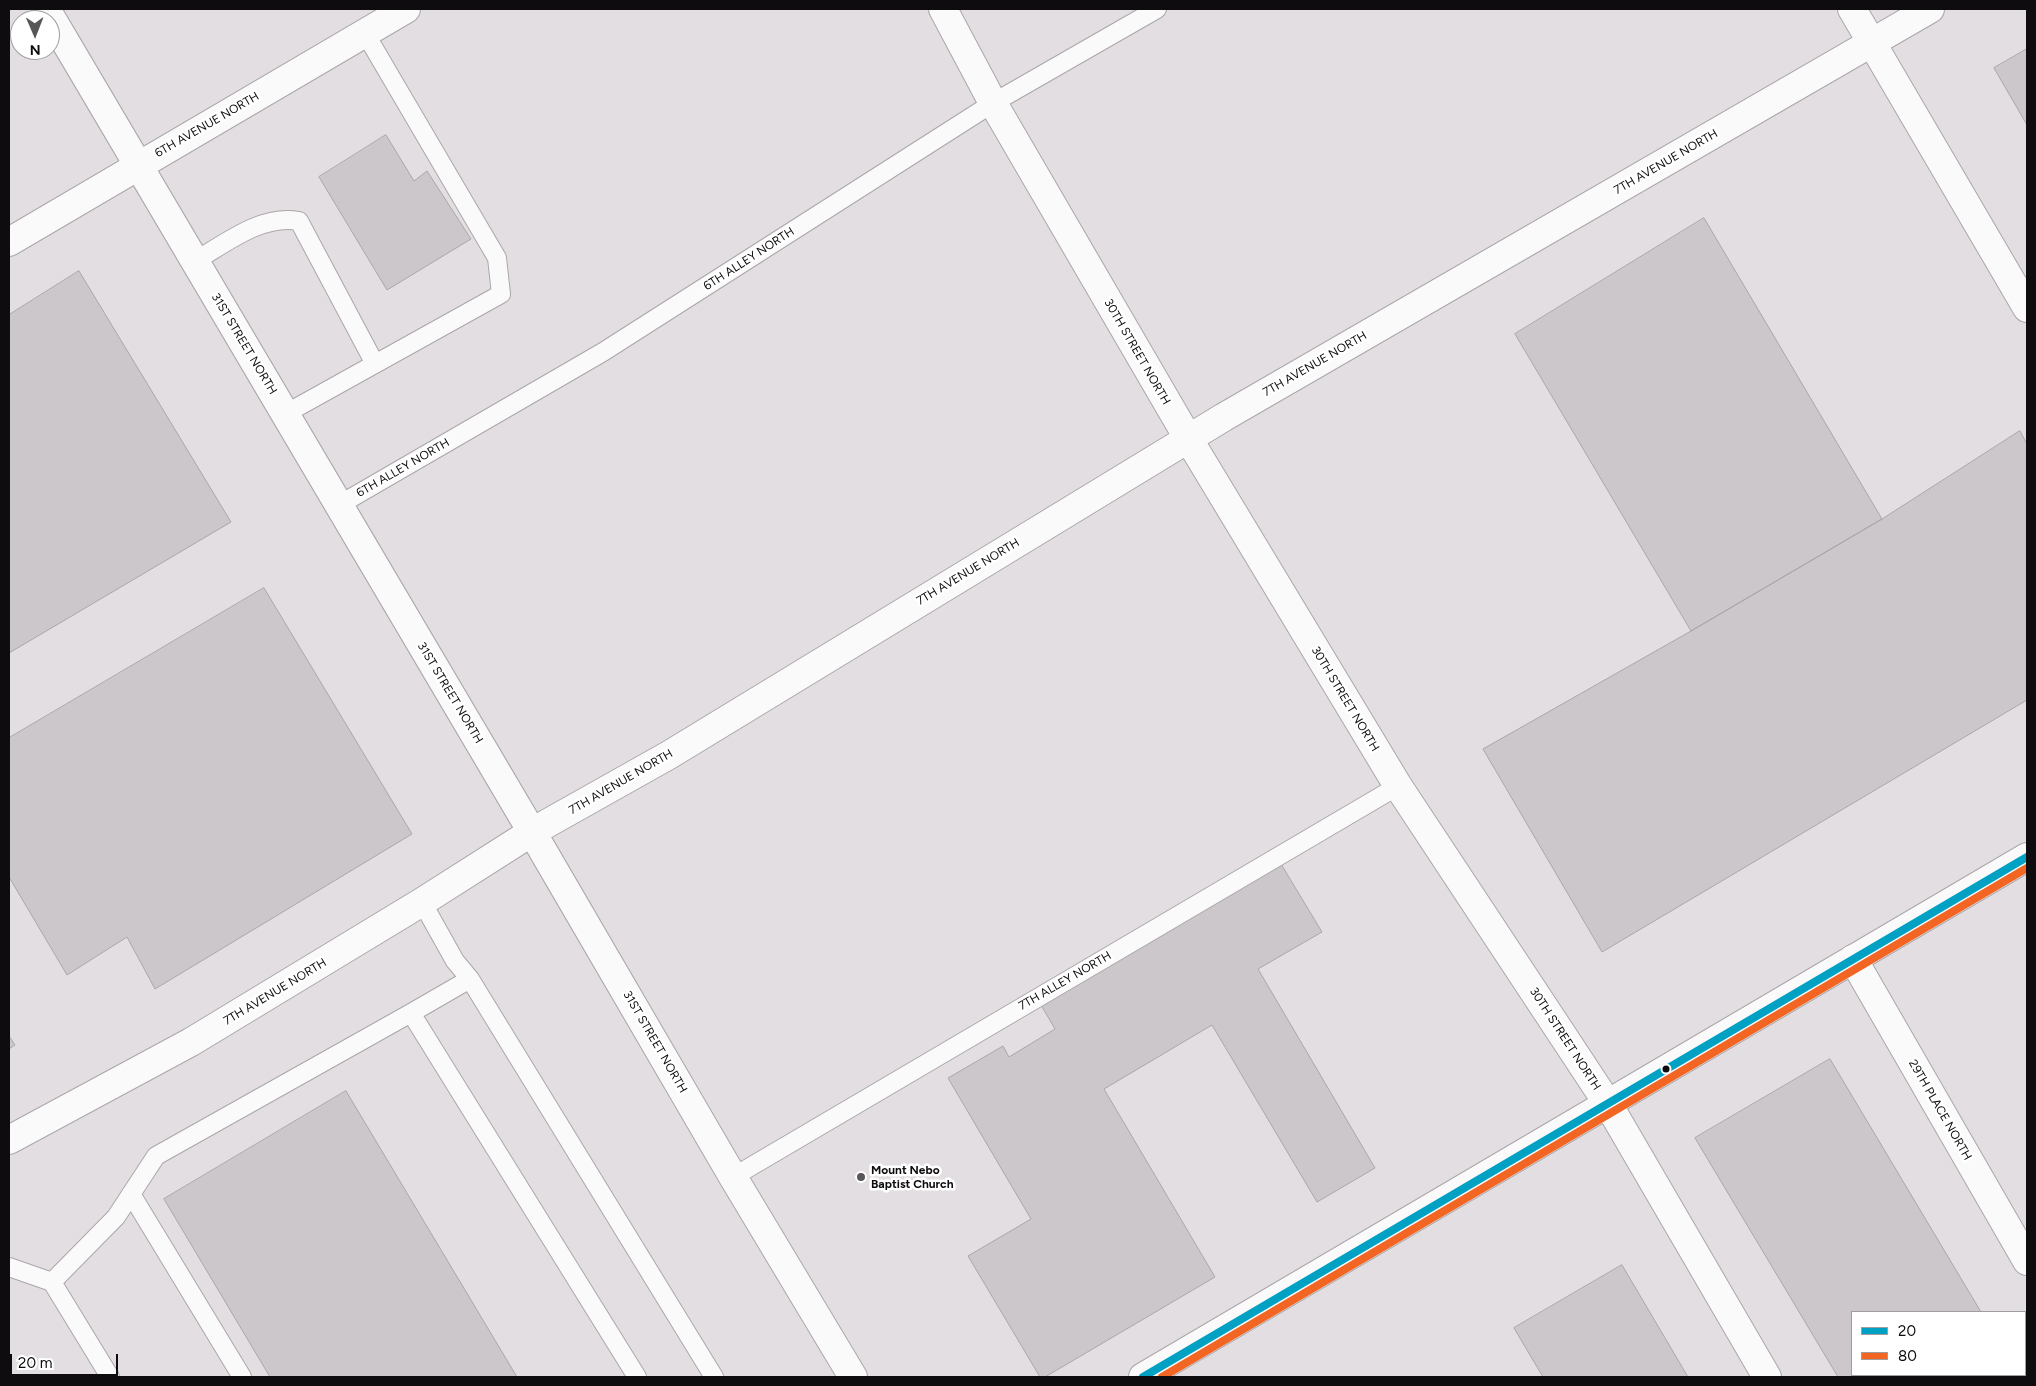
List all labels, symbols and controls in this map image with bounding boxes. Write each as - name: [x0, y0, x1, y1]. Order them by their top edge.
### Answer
- north arrow: [10, 10, 60, 60]
- text: N: [30, 41, 41, 58]
- street label: 6TH AVENUE NORTH: [152, 89, 262, 161]
- street label: 7TH AVENUE NORTH: [1611, 126, 1721, 198]
- street label: 6TH ALLEY NORTH: [701, 224, 797, 294]
- street label: 31ST STREET NORTH: [208, 291, 280, 397]
- street label: 30TH STREET NORTH: [1101, 297, 1173, 407]
- street label: 7TH AVENUE NORTH: [1260, 328, 1370, 400]
- street label: 6TH ALLEY NORTH: [354, 436, 452, 500]
- street label: 7TH AVENUE NORTH: [914, 536, 1022, 608]
- street label: 31ST STREET NORTH: [414, 640, 486, 746]
- street label: 30TH STREET NORTH: [1308, 644, 1382, 754]
- street label: 7TH AVENUE NORTH: [566, 746, 676, 818]
- street label: 7TH ALLEY NORTH: [1016, 949, 1114, 1013]
- street label: 7TH AVENUE NORTH: [221, 956, 329, 1028]
- street label: 30TH STREET NORTH: [1526, 985, 1604, 1093]
- street label: 31ST STREET NORTH: [620, 988, 690, 1096]
- street label: 29TH PLACE NORTH: [1905, 1057, 1975, 1163]
- unlabelled marker: [1661, 1064, 1671, 1074]
- place label: Mount Nebo Baptist Church: [871, 1163, 953, 1191]
- marker: Mount Nebo Baptist Church: [855, 1171, 867, 1183]
- legend: [1851, 1311, 2026, 1376]
- text: 20: [1898, 1322, 1916, 1340]
- scale bar: [12, 1344, 120, 1376]
- text: 80: [1898, 1347, 1917, 1365]
- text: 20 m: [18, 1354, 52, 1372]

